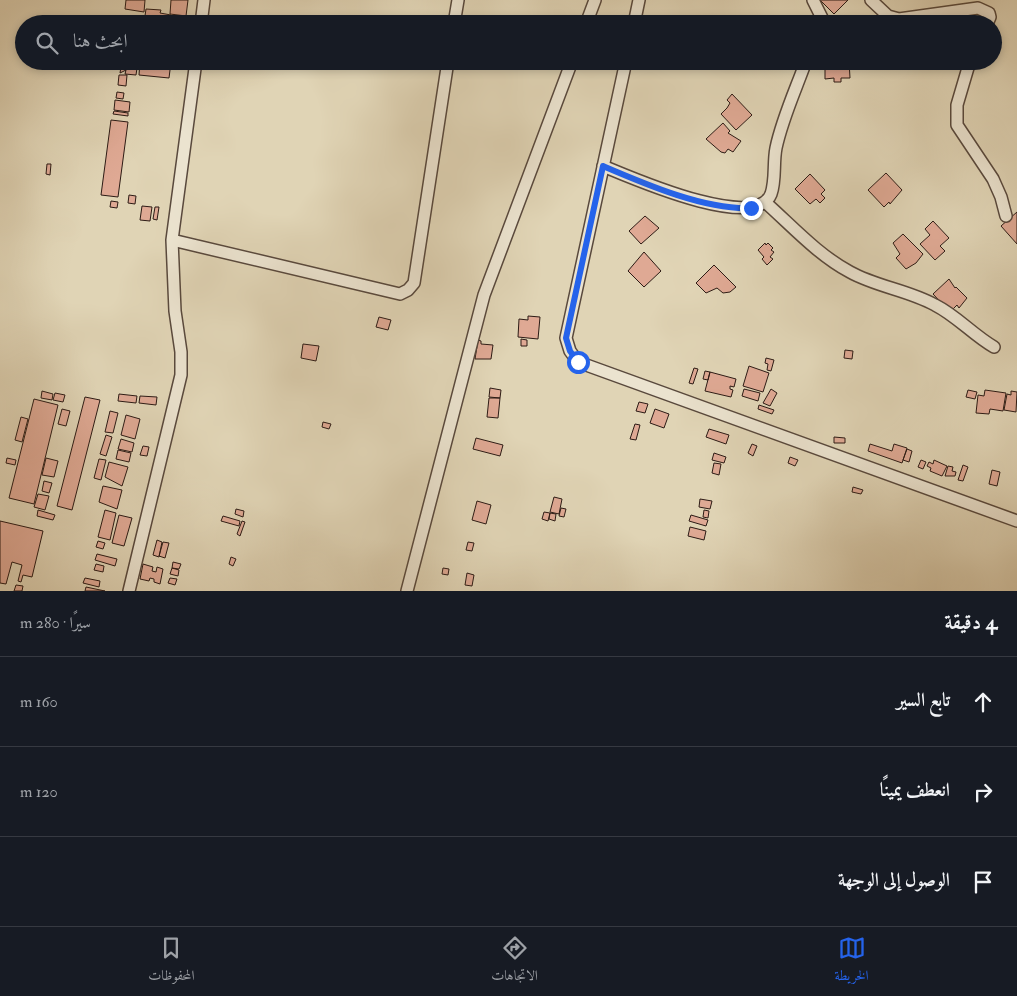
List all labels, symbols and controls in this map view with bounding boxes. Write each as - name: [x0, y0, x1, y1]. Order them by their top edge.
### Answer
- search box: [15, 15, 1002, 70]
- icon: search: [33, 29, 61, 57]
- text: ابحث هنا: [73, 29, 128, 53]
- route end: [740, 197, 763, 220]
- route start: [567, 351, 590, 374]
- text: 4 دقيقة: [945, 609, 997, 636]
- text: سيرًا · 280 m: [20, 613, 91, 633]
- text: تابع السير: [896, 688, 950, 712]
- icon: ahead: [969, 688, 997, 716]
- text: 160 m: [20, 692, 58, 712]
- text: انعطف يمينًا: [880, 778, 950, 802]
- icon: right: [969, 778, 997, 806]
- text: 120 m: [20, 782, 58, 802]
- text: الوصول إلى الوجهة: [838, 868, 950, 892]
- icon: arrive: [969, 868, 997, 896]
- tab: المحفوظات: [148, 934, 195, 989]
- tab: الاتجاهات: [491, 934, 538, 989]
- tab: الخريطة: [835, 934, 869, 989]

